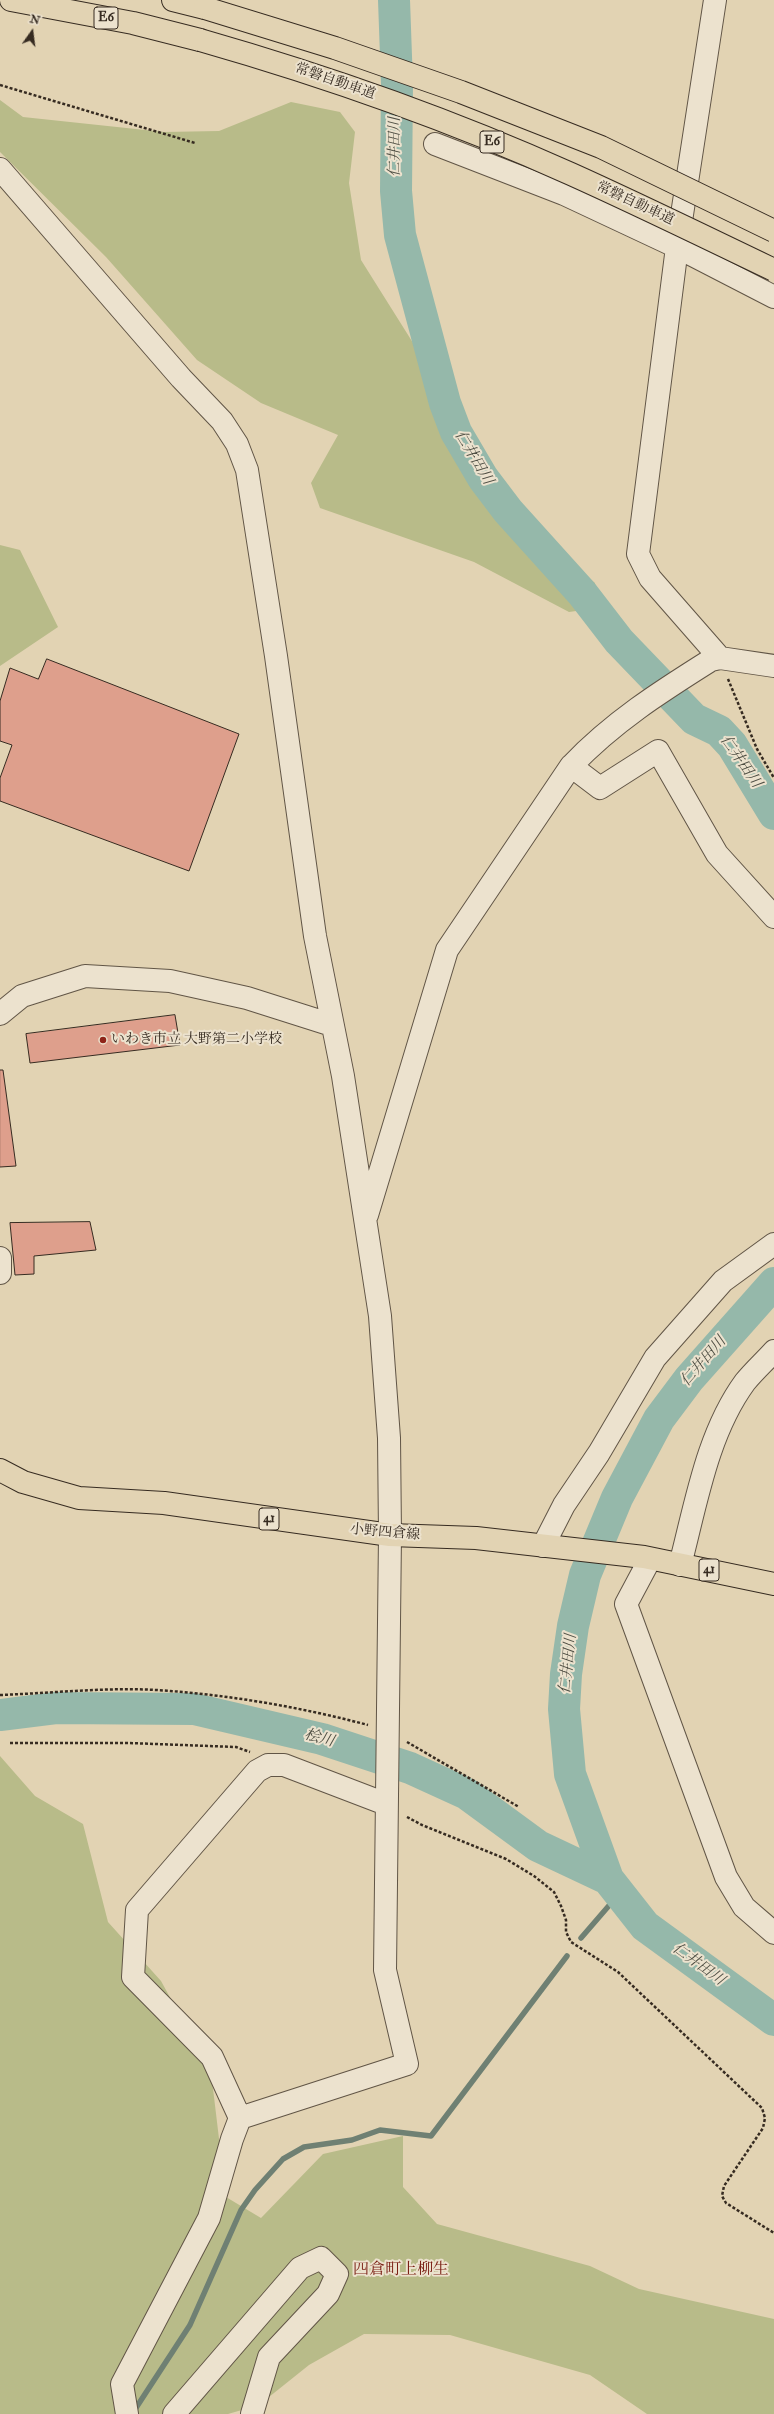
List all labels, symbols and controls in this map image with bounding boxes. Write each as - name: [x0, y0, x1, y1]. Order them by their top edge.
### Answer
- road number: E6: [94, 7, 118, 29]
- north arrow: [12, 12, 52, 52]
- text: N: [29, 12, 41, 27]
- street label: 常磐自動車道: [293, 60, 377, 104]
- water label: 仁井田川: [387, 117, 405, 177]
- road number: E6: [480, 131, 504, 153]
- street label: 常磐自動車道: [593, 179, 677, 229]
- water label: 仁井田川: [450, 428, 496, 488]
- water label: 仁井田川: [715, 732, 765, 792]
- place label: いわき市立 大野第二小学校: [111, 1032, 282, 1048]
- marker: いわき市立 大野第二小学校: [98, 1035, 108, 1045]
- water label: 仁井田川: [678, 1333, 730, 1391]
- road number: 41: [259, 1508, 279, 1530]
- street label: 小野四倉線: [349, 1522, 421, 1544]
- road number: 41: [699, 1559, 719, 1581]
- water label: 仁井田川: [557, 1633, 581, 1695]
- water label: 桧川: [302, 1726, 336, 1752]
- water label: 仁井田川: [668, 1940, 728, 1990]
- district label: 四倉町上柳生: [353, 2261, 449, 2281]

